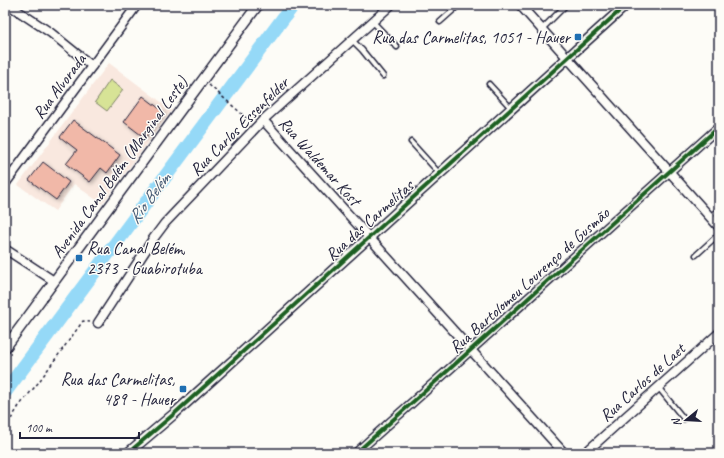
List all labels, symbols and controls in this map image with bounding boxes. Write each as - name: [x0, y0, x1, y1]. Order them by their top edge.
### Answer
- place label: Rua das Carmelitas, 1051 - Hauer: [372, 27, 572, 48]
- marker: Rua das Carmelitas, 1051 - Hauer: [573, 32, 583, 42]
- street label: Rua Alvorada: [28, 49, 91, 123]
- street label: Avenida Canal Belém (Marginal Leste): [47, 71, 193, 262]
- street label: Rua Carlos Essenfelder: [185, 71, 295, 180]
- street label: Rua Waldemar Kost: [274, 113, 366, 212]
- water label: Rio Belém: [123, 167, 176, 228]
- street label: Rua das Carmelitas: [321, 174, 419, 265]
- street label: Rua Bartolomeu Lourenço de Gusmão: [445, 202, 614, 358]
- place label: Rua Canal Belém, 2373 - Guabirotuba: [87, 238, 204, 279]
- marker: Rua Canal Belém, 2373 - Guabirotuba: [74, 253, 84, 263]
- street label: Rua Carlos de Laet: [595, 337, 691, 426]
- place label: Rua das Carmelitas, 489 - Hauer: [61, 369, 177, 410]
- marker: Rua das Carmelitas, 489 - Hauer: [178, 384, 188, 394]
- north arrow: [666, 400, 706, 440]
- scale bar: [20, 414, 139, 440]
- text: N: [668, 416, 684, 428]
- text: 100 m: [26, 420, 53, 436]

